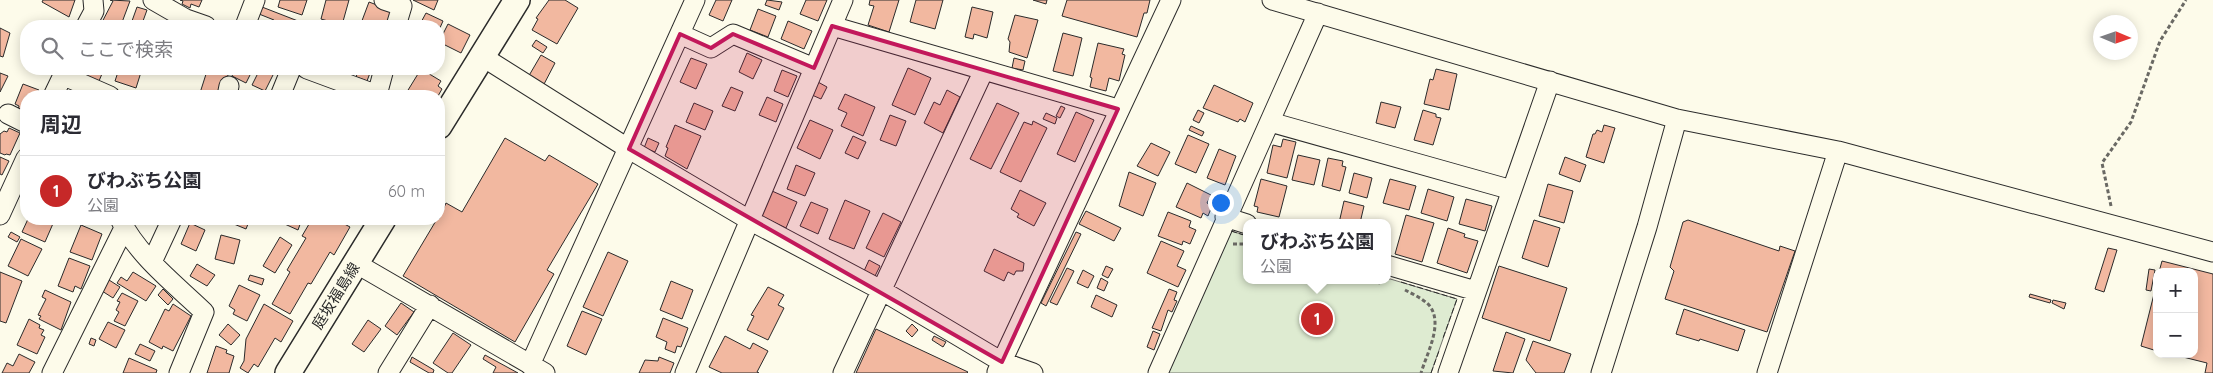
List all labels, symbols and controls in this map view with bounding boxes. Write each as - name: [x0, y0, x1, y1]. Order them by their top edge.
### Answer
- north arrow: [2093, 15, 2138, 60]
- search box: [20, 20, 445, 75]
- icon: search: [38, 34, 66, 62]
- text: ここで検索: [78, 37, 173, 61]
- text: 周辺: [40, 111, 82, 137]
- text: びわぶち公園: [87, 168, 201, 192]
- text: 1: [53, 181, 59, 201]
- text: 60 m: [388, 181, 425, 201]
- your location: [1208, 190, 1234, 216]
- text: 公園: [87, 195, 119, 215]
- popup: [1243, 219, 1391, 284]
- text: びわぶち公園: [1260, 229, 1374, 253]
- text: 公園: [1260, 256, 1292, 276]
- street label: 庭坂福島線: [308, 259, 364, 333]
- map controls: [2153, 268, 2198, 358]
- button: +: [2153, 268, 2198, 313]
- pin: 1: [1301, 300, 1333, 338]
- button: −: [2153, 313, 2198, 358]

